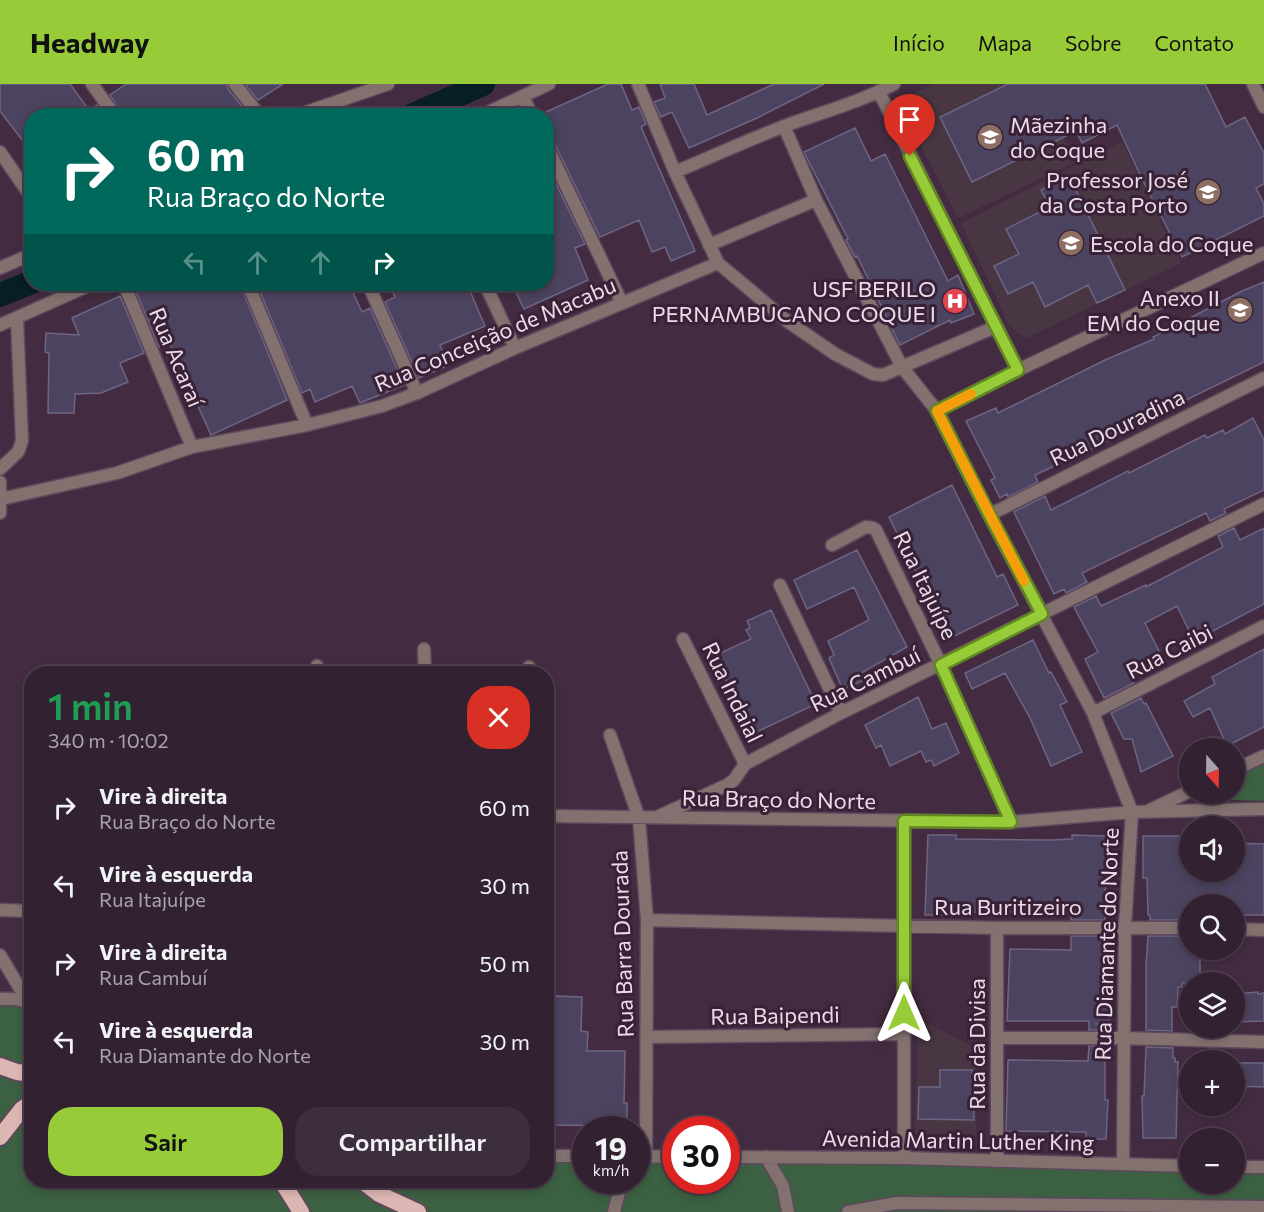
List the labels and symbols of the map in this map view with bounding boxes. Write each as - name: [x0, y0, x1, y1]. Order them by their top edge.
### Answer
- pin: [884, 94, 935, 156]
- place label: Mãezinha do Coque: [1010, 111, 1107, 163]
- school or university icon: Mãezinha do Coque: [975, 122, 1005, 152]
- place label: Professor José da Costa Porto: [1040, 166, 1188, 218]
- school or university icon: Professor José da Costa Porto: [1193, 177, 1223, 207]
- school or university icon: Escola do Coque: [1056, 228, 1086, 258]
- place label: Escola do Coque: [1090, 230, 1253, 257]
- street label: Rua Conceição de Macabu: [370, 271, 620, 397]
- place label: USF BERILO PERNAMBUCANO COQUE I: [652, 275, 936, 327]
- place label: Anexo II EM do Coque: [1087, 284, 1220, 336]
- hospital icon: USF BERILO PERNAMBUCANO COQUE I: [940, 286, 970, 316]
- school or university icon: Anexo II EM do Coque: [1225, 295, 1255, 325]
- street label: Rua Acaraí: [144, 303, 211, 412]
- street label: Rua Douradina: [1045, 383, 1189, 471]
- street label: Rua Itajuípe: [888, 526, 964, 644]
- street label: Rua Caibi: [1121, 618, 1217, 684]
- street label: Rua Indaial: [697, 637, 769, 747]
- street label: Rua Cambuí: [805, 640, 926, 717]
- north arrow: [1179, 738, 1245, 804]
- street label: Rua Braço do Norte: [682, 784, 876, 814]
- street label: Rua Diamante do Norte: [1088, 827, 1124, 1061]
- street label: Rua Barra Dourada: [605, 850, 639, 1038]
- street label: Rua Buritizeiro: [934, 893, 1082, 920]
- street label: Rua da Divisa: [963, 978, 990, 1110]
- position arrow: [872, 981, 936, 1045]
- street label: Rua Baipendi: [710, 1000, 840, 1030]
- speed limit sign: 30: [662, 1116, 740, 1194]
- street label: Avenida Martin Luther King: [822, 1124, 1094, 1156]

